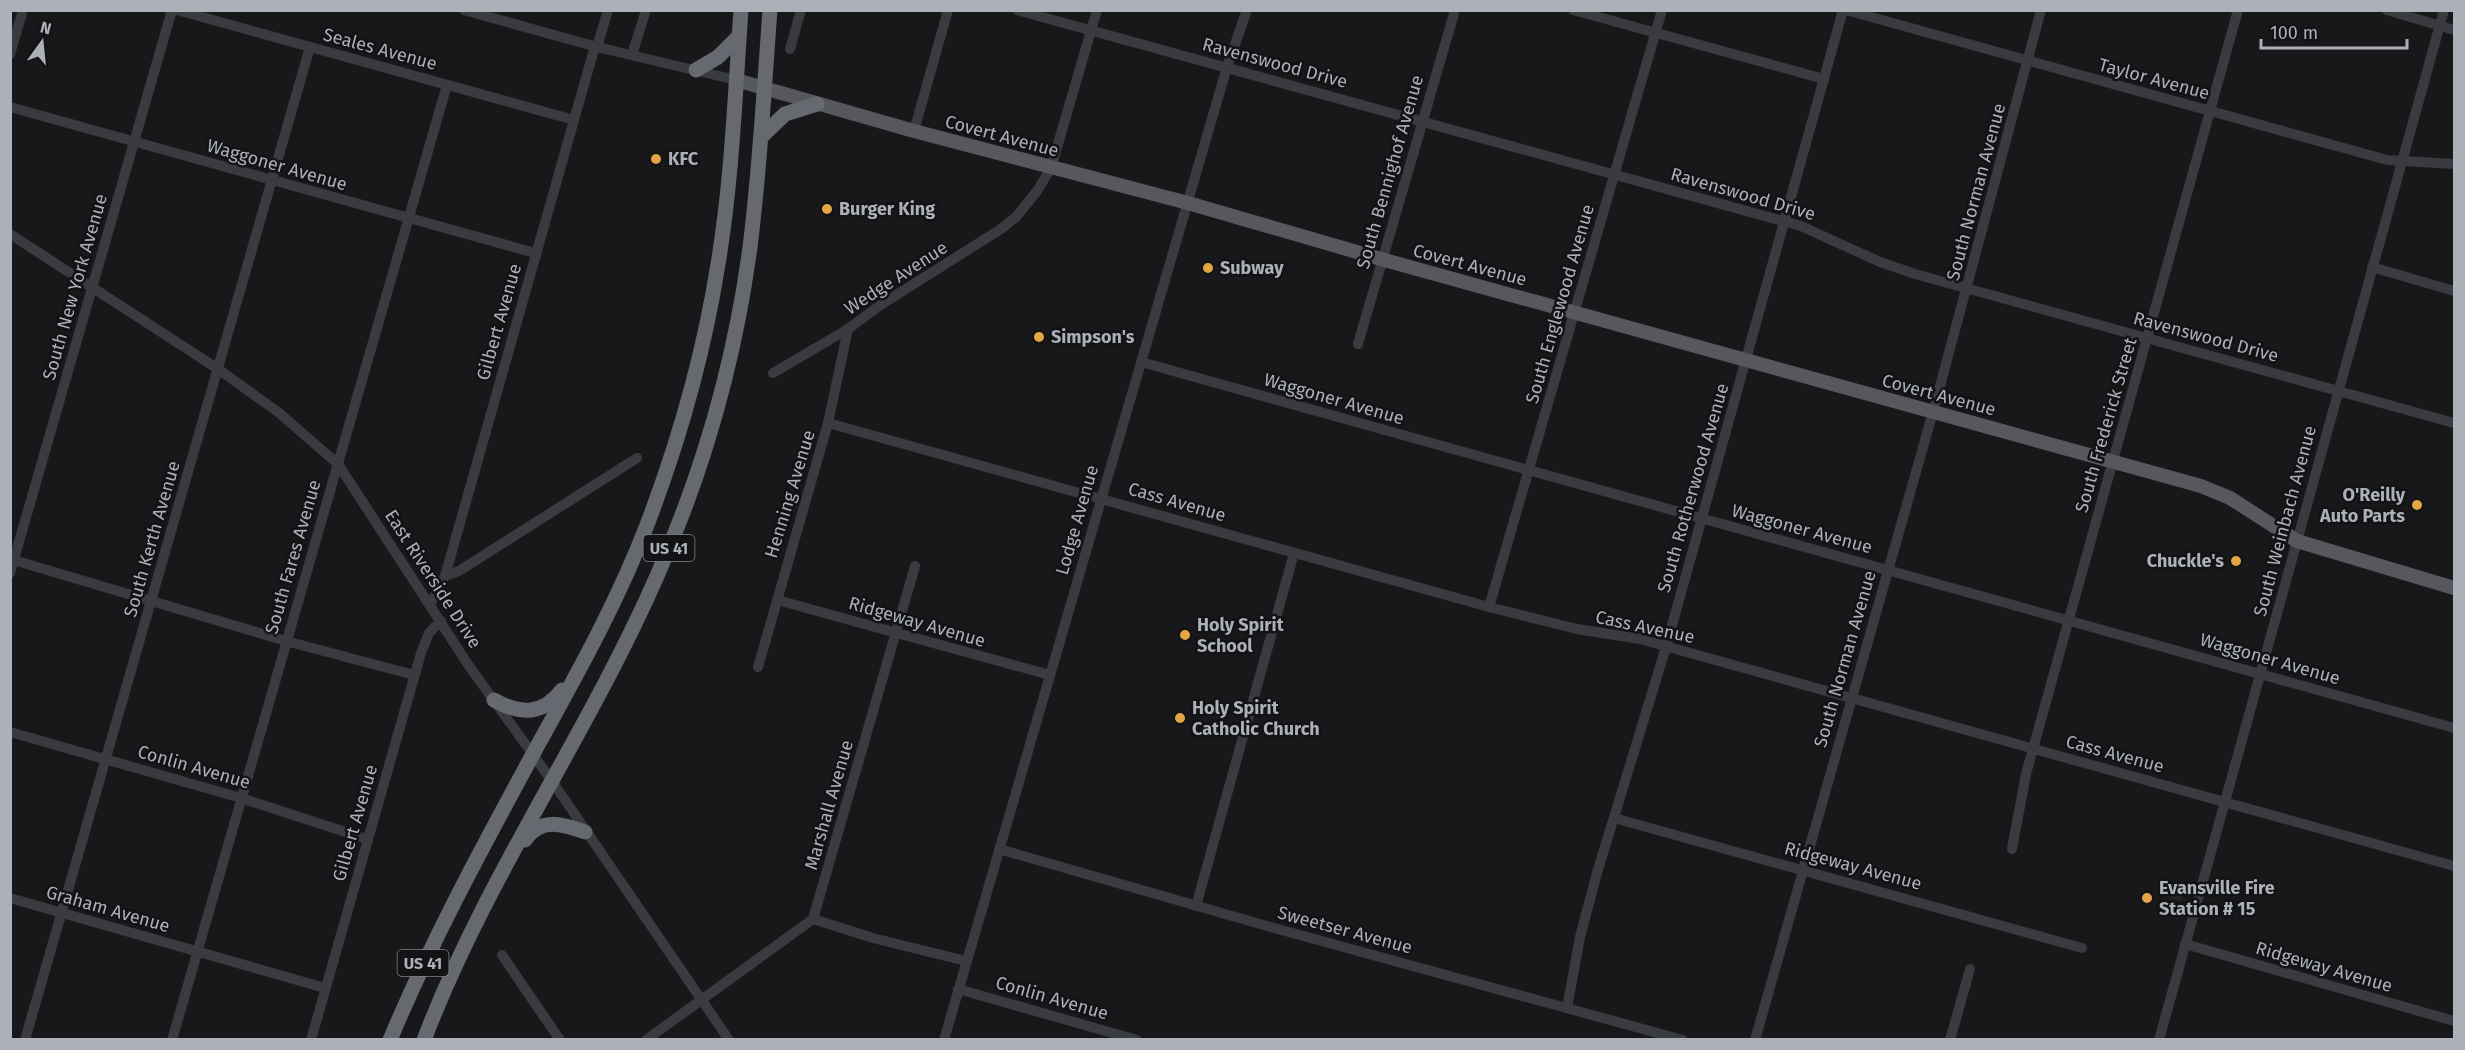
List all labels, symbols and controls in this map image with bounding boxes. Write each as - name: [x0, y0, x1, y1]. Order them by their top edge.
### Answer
- north arrow: [12, 12, 72, 72]
- scale bar: [2261, 12, 2406, 50]
- text: N: [38, 17, 53, 39]
- text: 100 m: [2270, 22, 2318, 44]
- street label: Seales Avenue: [321, 23, 439, 75]
- street label: Ravenswood Drive: [1200, 33, 1350, 93]
- street label: Taylor Avenue: [2096, 54, 2212, 104]
- street label: South Bennighof Avenue: [1352, 73, 1428, 271]
- street label: South Norman Avenue: [1942, 101, 2010, 283]
- street label: Covert Avenue: [943, 110, 1061, 162]
- street label: Waggoner Avenue: [204, 134, 350, 196]
- place label: KFC: [668, 148, 699, 170]
- marker: KFC: [649, 152, 663, 166]
- street label: Ravenswood Drive: [1668, 163, 1818, 225]
- street label: South New York Avenue: [38, 191, 112, 383]
- place label: Burger King: [839, 198, 935, 220]
- marker: Burger King: [820, 202, 834, 216]
- street label: South Englewood Avenue: [1521, 202, 1599, 406]
- street label: Wedge Avenue: [840, 236, 952, 320]
- street label: Covert Avenue: [1411, 239, 1529, 291]
- place label: Subway: [1220, 257, 1284, 279]
- street label: Gilbert Avenue: [472, 261, 526, 383]
- marker: Subway: [1201, 261, 1215, 275]
- street label: Ravenswood Drive: [2131, 307, 2281, 367]
- place label: Simpson's: [1051, 326, 1135, 348]
- marker: Simpson's: [1032, 330, 1046, 344]
- street label: South Frederick Street: [2070, 334, 2142, 515]
- street label: Waggoner Avenue: [1261, 368, 1407, 430]
- street label: Covert Avenue: [1880, 369, 1998, 421]
- street label: South Rotherwood Avenue: [1653, 381, 1733, 595]
- street label: South Weinbach Avenue: [2249, 423, 2321, 619]
- street label: Henning Avenue: [760, 427, 820, 561]
- street label: South Kerth Avenue: [119, 458, 185, 620]
- street label: Lodge Avenue: [1051, 463, 1103, 577]
- street label: South Fares Avenue: [260, 477, 326, 637]
- street label: Cass Avenue: [1126, 478, 1228, 526]
- place label: O'Reilly Auto Parts: [2319, 484, 2406, 527]
- marker: O'Reilly Auto Parts: [2410, 498, 2424, 512]
- street label: Waggoner Avenue: [1729, 500, 1875, 558]
- street label: East Riverside Drive: [380, 506, 486, 652]
- road number: US 41: [644, 535, 694, 561]
- place label: Chuckle's: [2147, 550, 2224, 572]
- marker: Chuckle's: [2229, 554, 2243, 568]
- street label: South Norman Avenue: [1809, 568, 1881, 750]
- street label: Ridgeway Avenue: [846, 592, 988, 652]
- street label: Cass Avenue: [1593, 606, 1697, 648]
- place label: Holy Spirit School: [1197, 614, 1285, 657]
- marker: Holy Spirit School: [1178, 628, 1192, 642]
- street label: Waggoner Avenue: [2197, 628, 2343, 690]
- place label: Holy Spirit Catholic Church: [1192, 697, 1320, 740]
- marker: Holy Spirit Catholic Church: [1173, 711, 1187, 725]
- street label: Cass Avenue: [2064, 730, 2166, 778]
- street label: Marshall Avenue: [800, 738, 858, 872]
- street label: Conlin Avenue: [135, 740, 253, 794]
- street label: Gilbert Avenue: [328, 762, 382, 884]
- street label: Ridgeway Avenue: [1782, 837, 1924, 895]
- place label: Evansville Fire Station # 15: [2159, 877, 2275, 920]
- street label: Graham Avenue: [44, 881, 172, 937]
- marker: Evansville Fire Station # 15: [2140, 891, 2154, 905]
- street label: Sweetser Avenue: [1275, 901, 1415, 959]
- street label: Ridgeway Avenue: [2253, 937, 2395, 997]
- road number: US 41: [398, 950, 448, 976]
- street label: Conlin Avenue: [993, 971, 1111, 1025]

